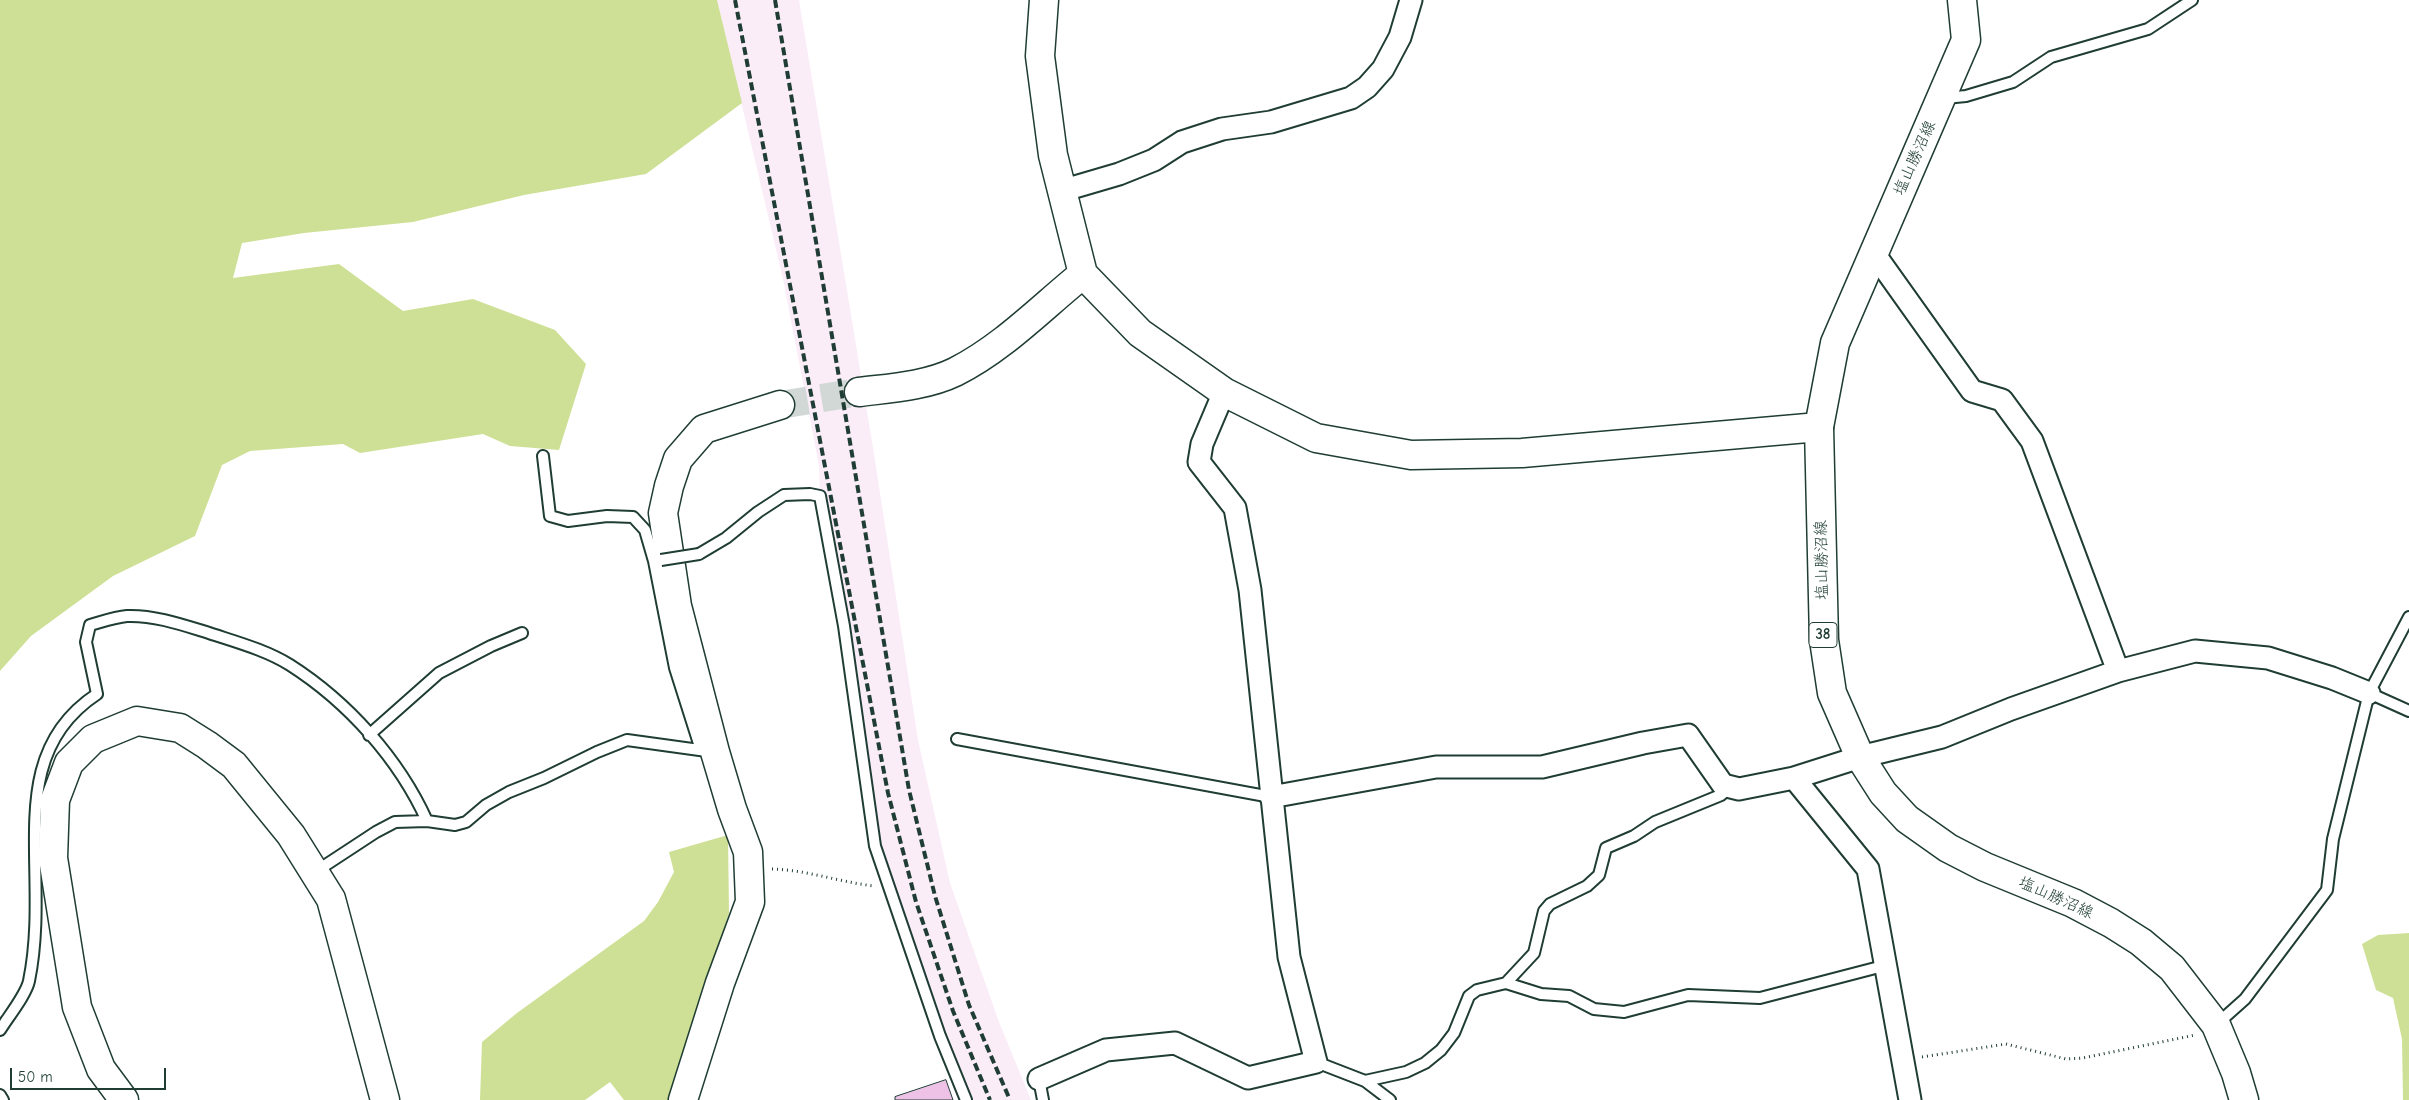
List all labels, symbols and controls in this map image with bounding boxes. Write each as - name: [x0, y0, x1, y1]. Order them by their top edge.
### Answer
- street label: 塩山勝沼線: [1890, 118, 1940, 198]
- street label: 塩山勝沼線: [1812, 520, 1832, 600]
- road number: 38: [1809, 622, 1837, 648]
- street label: 塩山勝沼線: [2016, 873, 2096, 923]
- scale bar: [12, 1058, 169, 1090]
- text: 50 m: [18, 1068, 53, 1086]

